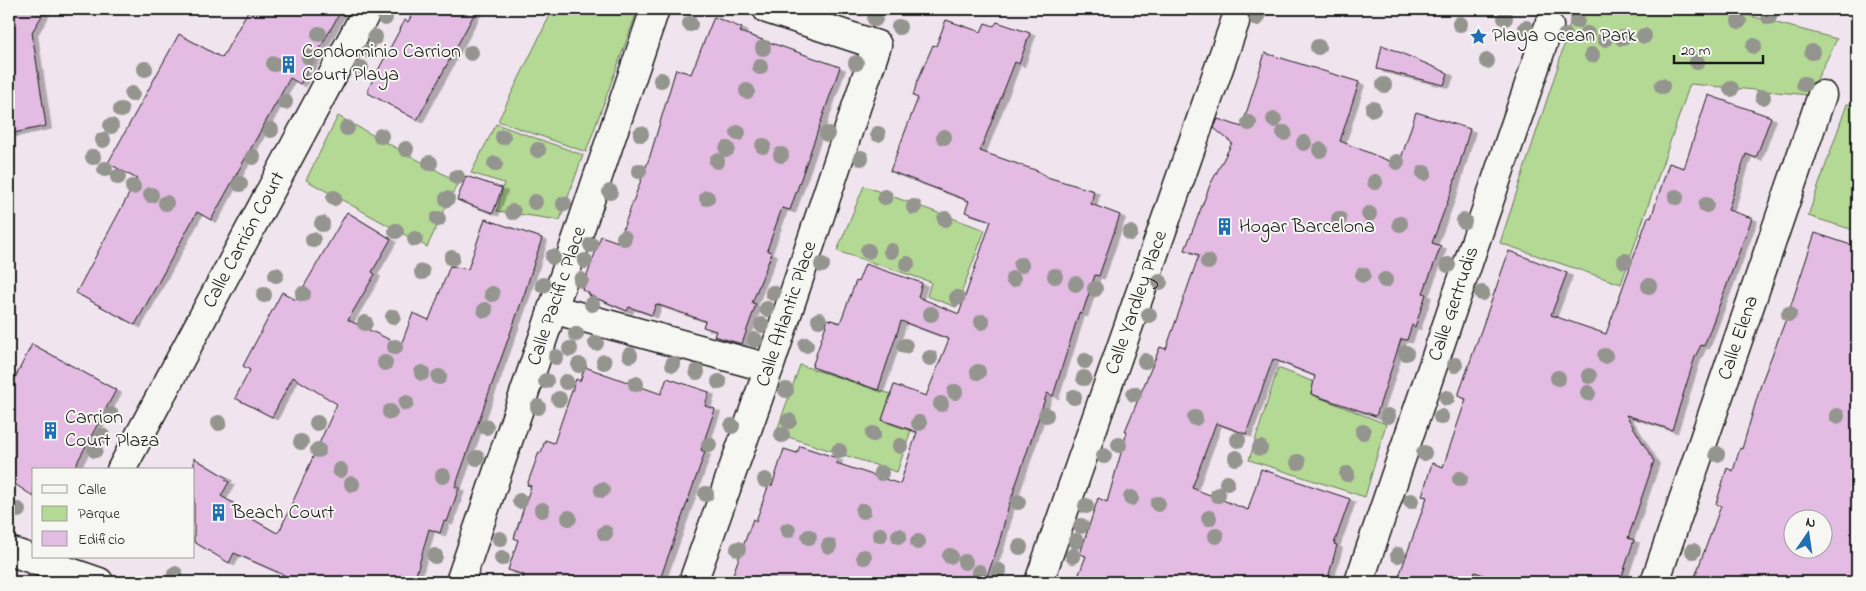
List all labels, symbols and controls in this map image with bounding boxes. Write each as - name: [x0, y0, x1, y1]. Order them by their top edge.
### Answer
- place label: Playa Ocean Park: [1492, 22, 1636, 51]
- place icon: Playa Ocean Park: [1468, 26, 1488, 46]
- scale bar: [1674, 32, 1762, 64]
- place label: Condominio Carrion Court Playa: [302, 38, 461, 90]
- text: 20 m: [1681, 40, 1711, 62]
- building icon: Condominio Carrion Court Playa: [278, 54, 298, 74]
- street label: Calle Carrión Court: [196, 166, 293, 313]
- place label: Hogar Barcelona: [1239, 213, 1375, 243]
- building icon: Hogar Barcelona: [1215, 217, 1235, 237]
- street label: Calle Pacific Place: [520, 223, 594, 370]
- street label: Calle Yardley Place: [1098, 227, 1175, 379]
- street label: Calle Atlantic Place: [749, 237, 825, 391]
- street label: Calle Gertrudis: [1421, 243, 1487, 365]
- street label: Calle Elena: [1711, 292, 1767, 384]
- place label: Carrion Court Plaza: [65, 404, 159, 456]
- building icon: Carrion Court Plaza: [41, 420, 61, 440]
- legend: [32, 468, 195, 558]
- text: Calle: [78, 479, 106, 501]
- place label: Beach Court: [231, 499, 335, 528]
- text: Parque: [78, 503, 120, 525]
- building icon: Beach Court: [208, 503, 228, 523]
- north arrow: [1784, 508, 1834, 558]
- text: N: [1804, 512, 1818, 534]
- text: Edificio: [78, 529, 125, 551]

